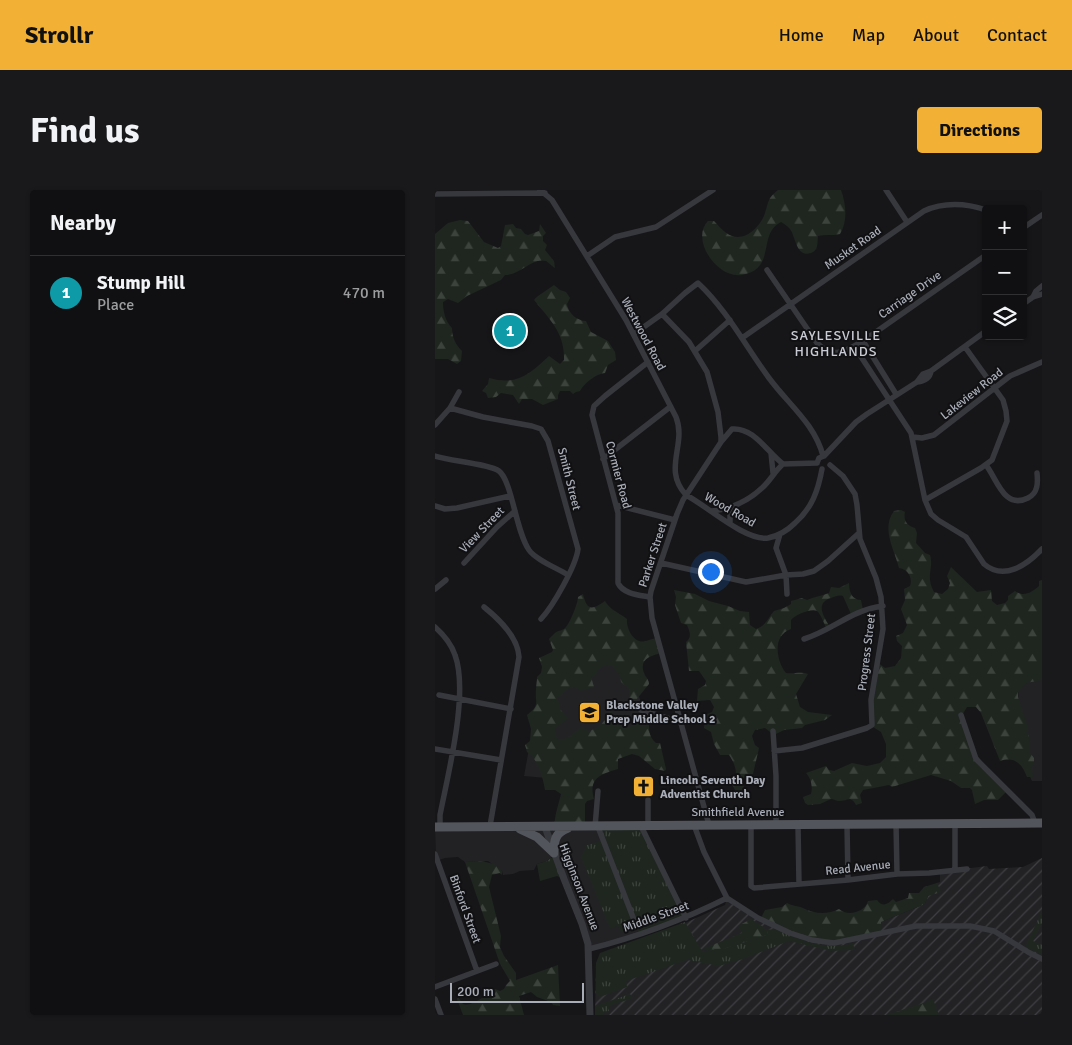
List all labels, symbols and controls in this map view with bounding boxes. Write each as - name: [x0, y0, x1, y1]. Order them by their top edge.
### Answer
- text: Strollr: [25, 20, 93, 50]
- text: Home: [779, 24, 824, 46]
- text: Map: [852, 24, 885, 46]
- text: About: [913, 24, 959, 46]
- text: Contact: [987, 24, 1047, 46]
- button: Directions: [917, 107, 1042, 153]
- text: Find us: [30, 109, 140, 152]
- map controls: [982, 205, 1027, 340]
- button: +: [982, 205, 1027, 250]
- text: Nearby: [50, 210, 116, 236]
- street label: Musket Road: [822, 223, 884, 273]
- button: −: [982, 250, 1027, 295]
- street label: Carriage Drive: [876, 268, 944, 322]
- text: Stump Hill: [97, 271, 185, 295]
- text: 1: [62, 283, 70, 303]
- text: 470 m: [343, 283, 385, 303]
- text: Place: [97, 295, 134, 315]
- street label: Westwood Road: [617, 295, 669, 373]
- button: layers: [982, 295, 1027, 340]
- pin: 1: [494, 312, 526, 350]
- district label: SAYLESVILLE HIGHLANDS: [791, 327, 881, 360]
- street label: Lakeview Road: [938, 365, 1006, 423]
- street label: Cormier Road: [602, 440, 634, 510]
- street label: Smith Street: [554, 446, 584, 512]
- street label: Wood Road: [702, 489, 758, 531]
- street label: View Street: [456, 504, 508, 556]
- street label: Parker Street: [635, 521, 671, 589]
- your location: [698, 559, 724, 585]
- street label: Progress Street: [855, 612, 879, 692]
- place label: Blackstone Valley Prep Middle School 2: [606, 698, 716, 727]
- school or university icon: Blackstone Valley Prep Middle School 2: [578, 700, 602, 724]
- place label: Lincoln Seventh Day Adventist Church: [660, 773, 765, 802]
- church icon: Lincoln Seventh Day Adventist Church: [632, 775, 656, 799]
- street label: Smithfield Avenue: [691, 805, 785, 820]
- street label: Higginson Avenue: [556, 841, 602, 933]
- street label: Read Avenue: [825, 857, 891, 879]
- street label: Binford Street: [446, 873, 484, 945]
- street label: Middle Street: [621, 898, 691, 936]
- scale bar: [450, 980, 584, 1003]
- text: 200 m: [457, 983, 494, 1000]

